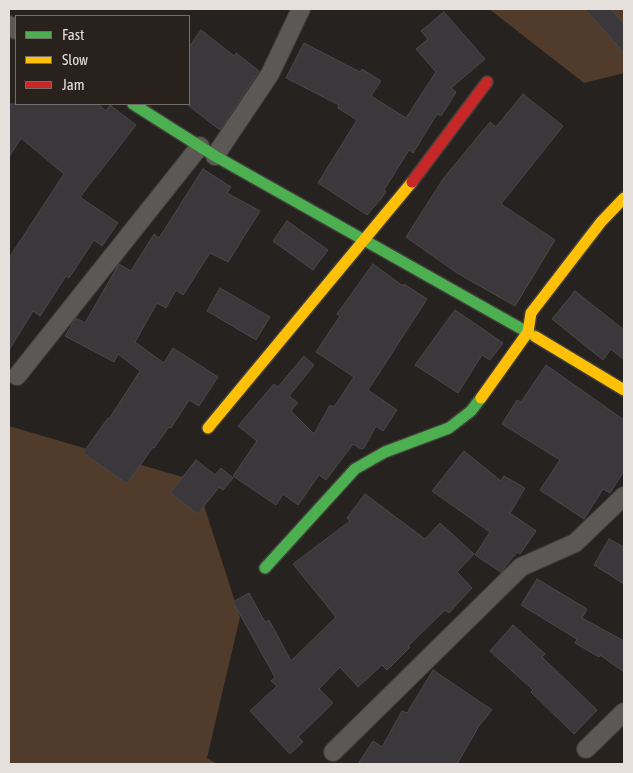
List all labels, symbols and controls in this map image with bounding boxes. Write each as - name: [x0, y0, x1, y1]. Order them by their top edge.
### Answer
- legend: [15, 15, 190, 105]
- text: Fast: [62, 26, 84, 43]
- text: Slow: [62, 51, 88, 68]
- text: Jam: [62, 76, 85, 93]

